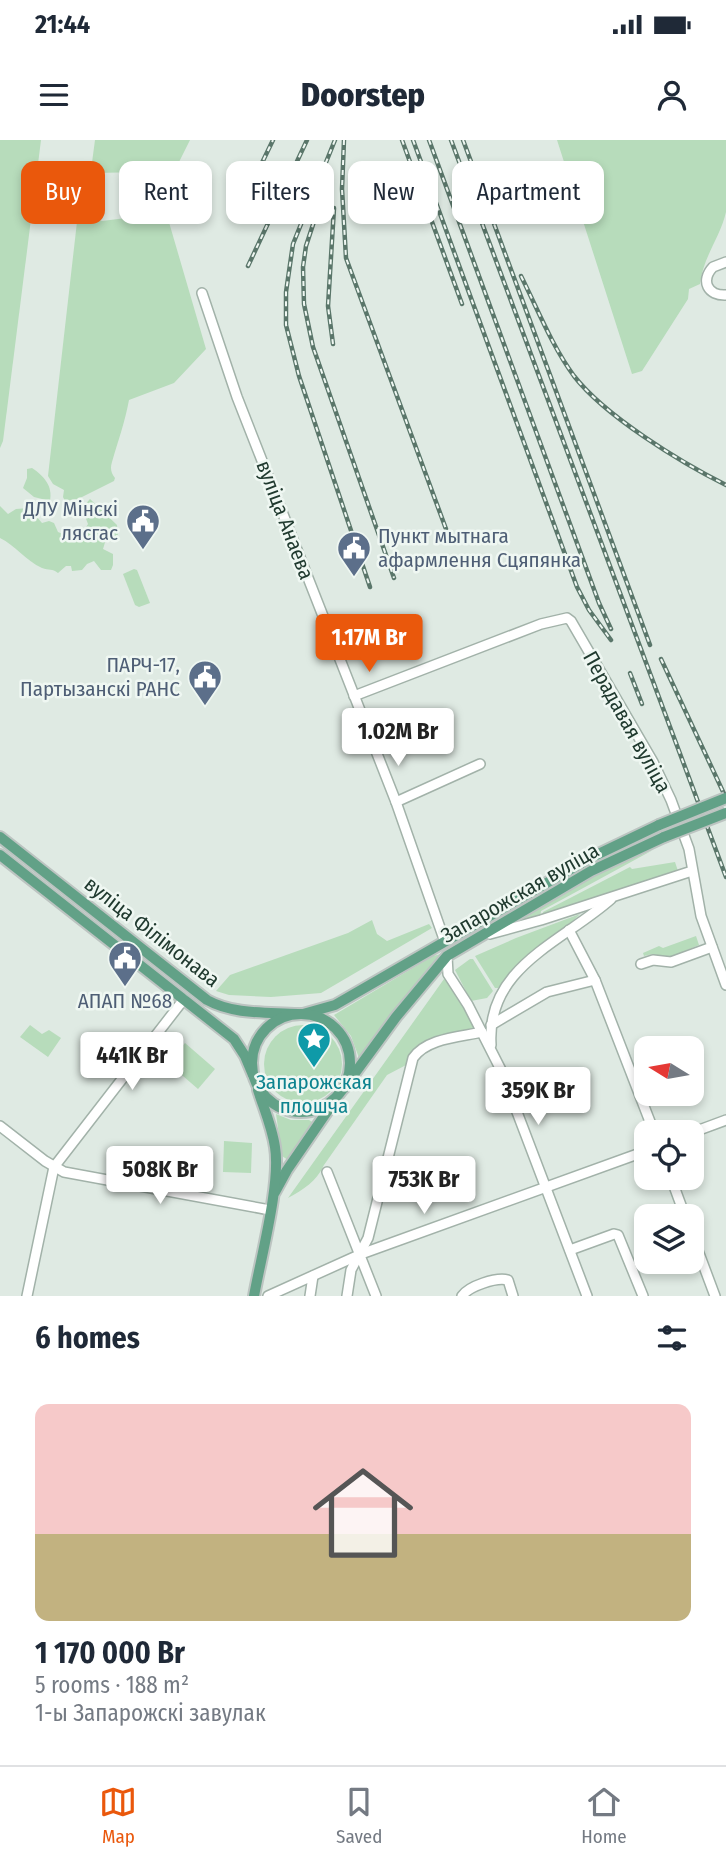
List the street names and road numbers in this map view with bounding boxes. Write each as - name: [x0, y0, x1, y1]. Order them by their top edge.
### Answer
- street label: вуліца Анаева: [250, 457, 320, 583]
- street label: Перадавая вуліца: [577, 647, 677, 797]
- street label: Запарожская вуліца: [436, 837, 604, 949]
- street label: вуліца Філімонава: [79, 871, 225, 993]

